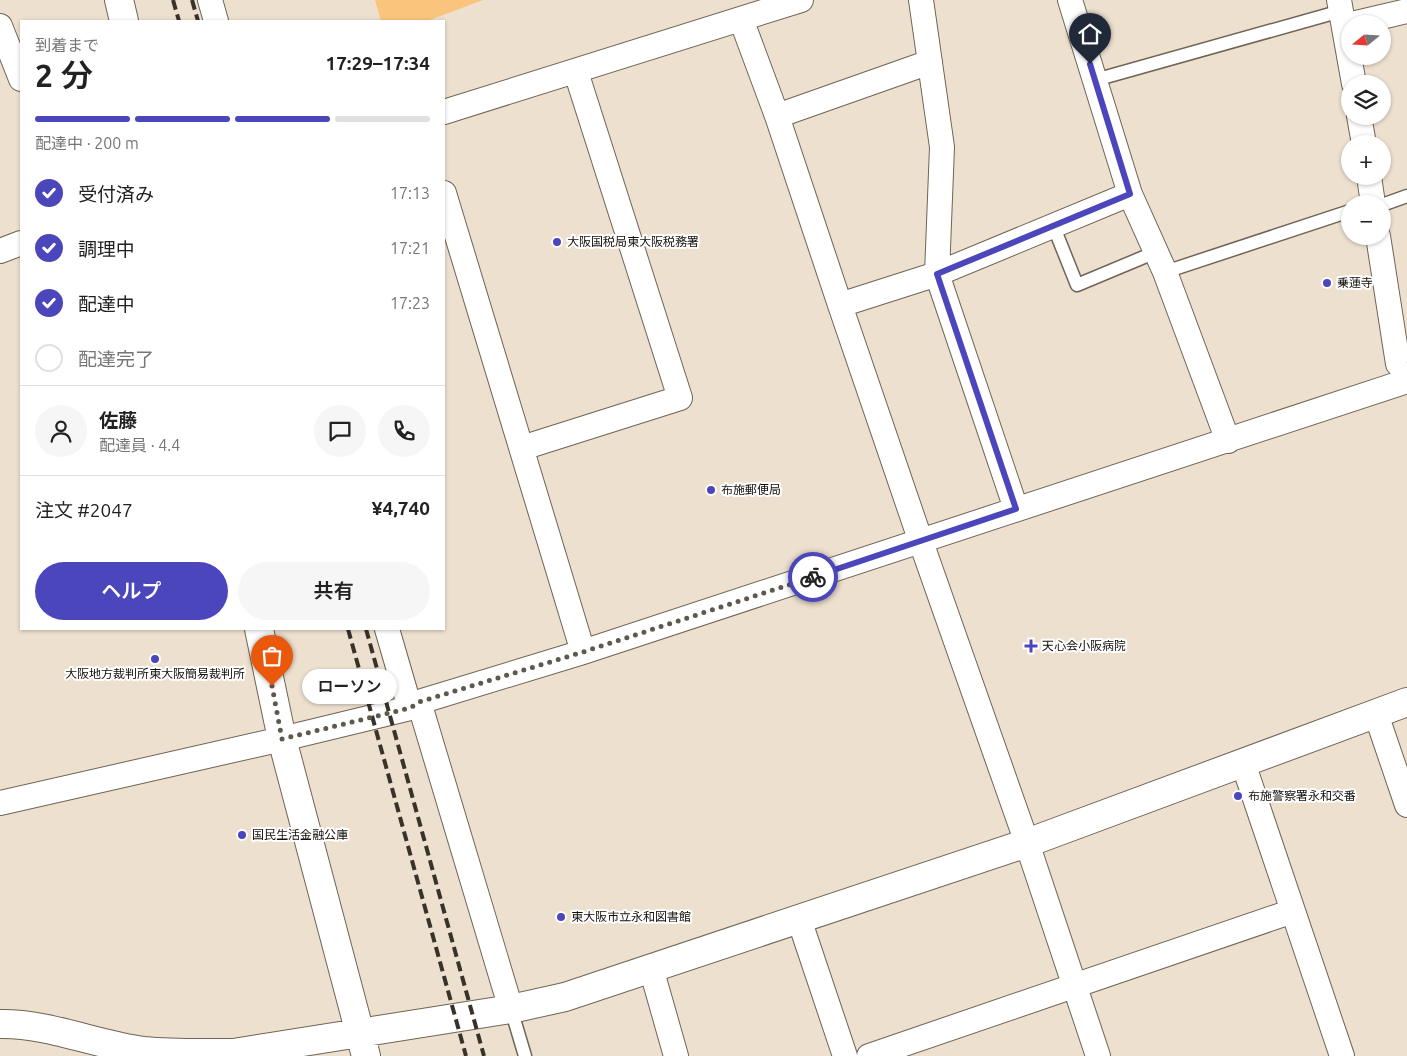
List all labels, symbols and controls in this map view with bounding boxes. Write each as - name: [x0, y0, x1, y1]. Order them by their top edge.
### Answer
- pin: [1069, 13, 1111, 64]
- north arrow: [1341, 15, 1391, 65]
- map controls: [1341, 15, 1391, 245]
- icon: home: [1076, 20, 1104, 48]
- text: 到着まで: [35, 36, 99, 54]
- text: 17:29–17:34: [325, 52, 430, 74]
- text: 2 分: [35, 57, 93, 93]
- button: layers: [1341, 75, 1391, 125]
- text: 配達中 · 200 m: [35, 134, 139, 152]
- button: +: [1341, 135, 1391, 185]
- icon: check: [35, 179, 63, 207]
- text: 受付済み: [78, 183, 154, 205]
- text: 17:13: [390, 184, 430, 202]
- button: −: [1341, 195, 1391, 245]
- icon: check: [35, 234, 63, 262]
- place label: 大阪国税局東大阪税務署: [567, 235, 699, 248]
- marker: 大阪国税局東大阪税務署: [551, 236, 563, 248]
- text: 調理中: [78, 238, 135, 260]
- text: 17:21: [390, 239, 430, 257]
- place label: 乗蓮寺: [1337, 276, 1373, 289]
- marker: 乗蓮寺: [1321, 277, 1333, 289]
- icon: check: [35, 289, 63, 317]
- text: 配達中: [78, 293, 135, 315]
- text: 17:23: [390, 294, 430, 312]
- text: 配達完了: [78, 348, 154, 370]
- button: person: [35, 405, 87, 457]
- button: chat: [314, 405, 366, 457]
- button: phone: [378, 405, 430, 457]
- text: 佐藤: [99, 409, 137, 431]
- text: 配達員 · 4.4: [99, 436, 180, 454]
- place label: 布施郵便局: [721, 483, 781, 496]
- marker: 布施郵便局: [705, 484, 717, 496]
- text: ¥4,740: [372, 497, 430, 519]
- text: 注文 #2047: [35, 499, 133, 521]
- courier: [788, 552, 838, 602]
- button: ヘルプ: [35, 562, 228, 620]
- button: 共有: [238, 562, 430, 620]
- icon: bike: [799, 563, 827, 591]
- pin: [251, 635, 293, 686]
- marker: 天心会小阪病院: [1024, 639, 1038, 653]
- place label: 天心会小阪病院: [1042, 639, 1126, 652]
- icon: bag: [258, 642, 286, 670]
- marker: 大阪地方裁判所東大阪簡易裁判所: [149, 653, 161, 665]
- place label: 大阪地方裁判所東大阪簡易裁判所: [65, 667, 245, 680]
- callout: ローソン: [302, 668, 397, 704]
- text: ローソン: [317, 677, 382, 695]
- place label: 布施警察署永和交番: [1248, 789, 1356, 802]
- marker: 布施警察署永和交番: [1232, 790, 1244, 802]
- place label: 国民生活金融公庫: [252, 828, 348, 841]
- marker: 国民生活金融公庫: [236, 829, 248, 841]
- place label: 東大阪市立永和図書館: [571, 910, 691, 923]
- marker: 東大阪市立永和図書館: [555, 911, 567, 923]

